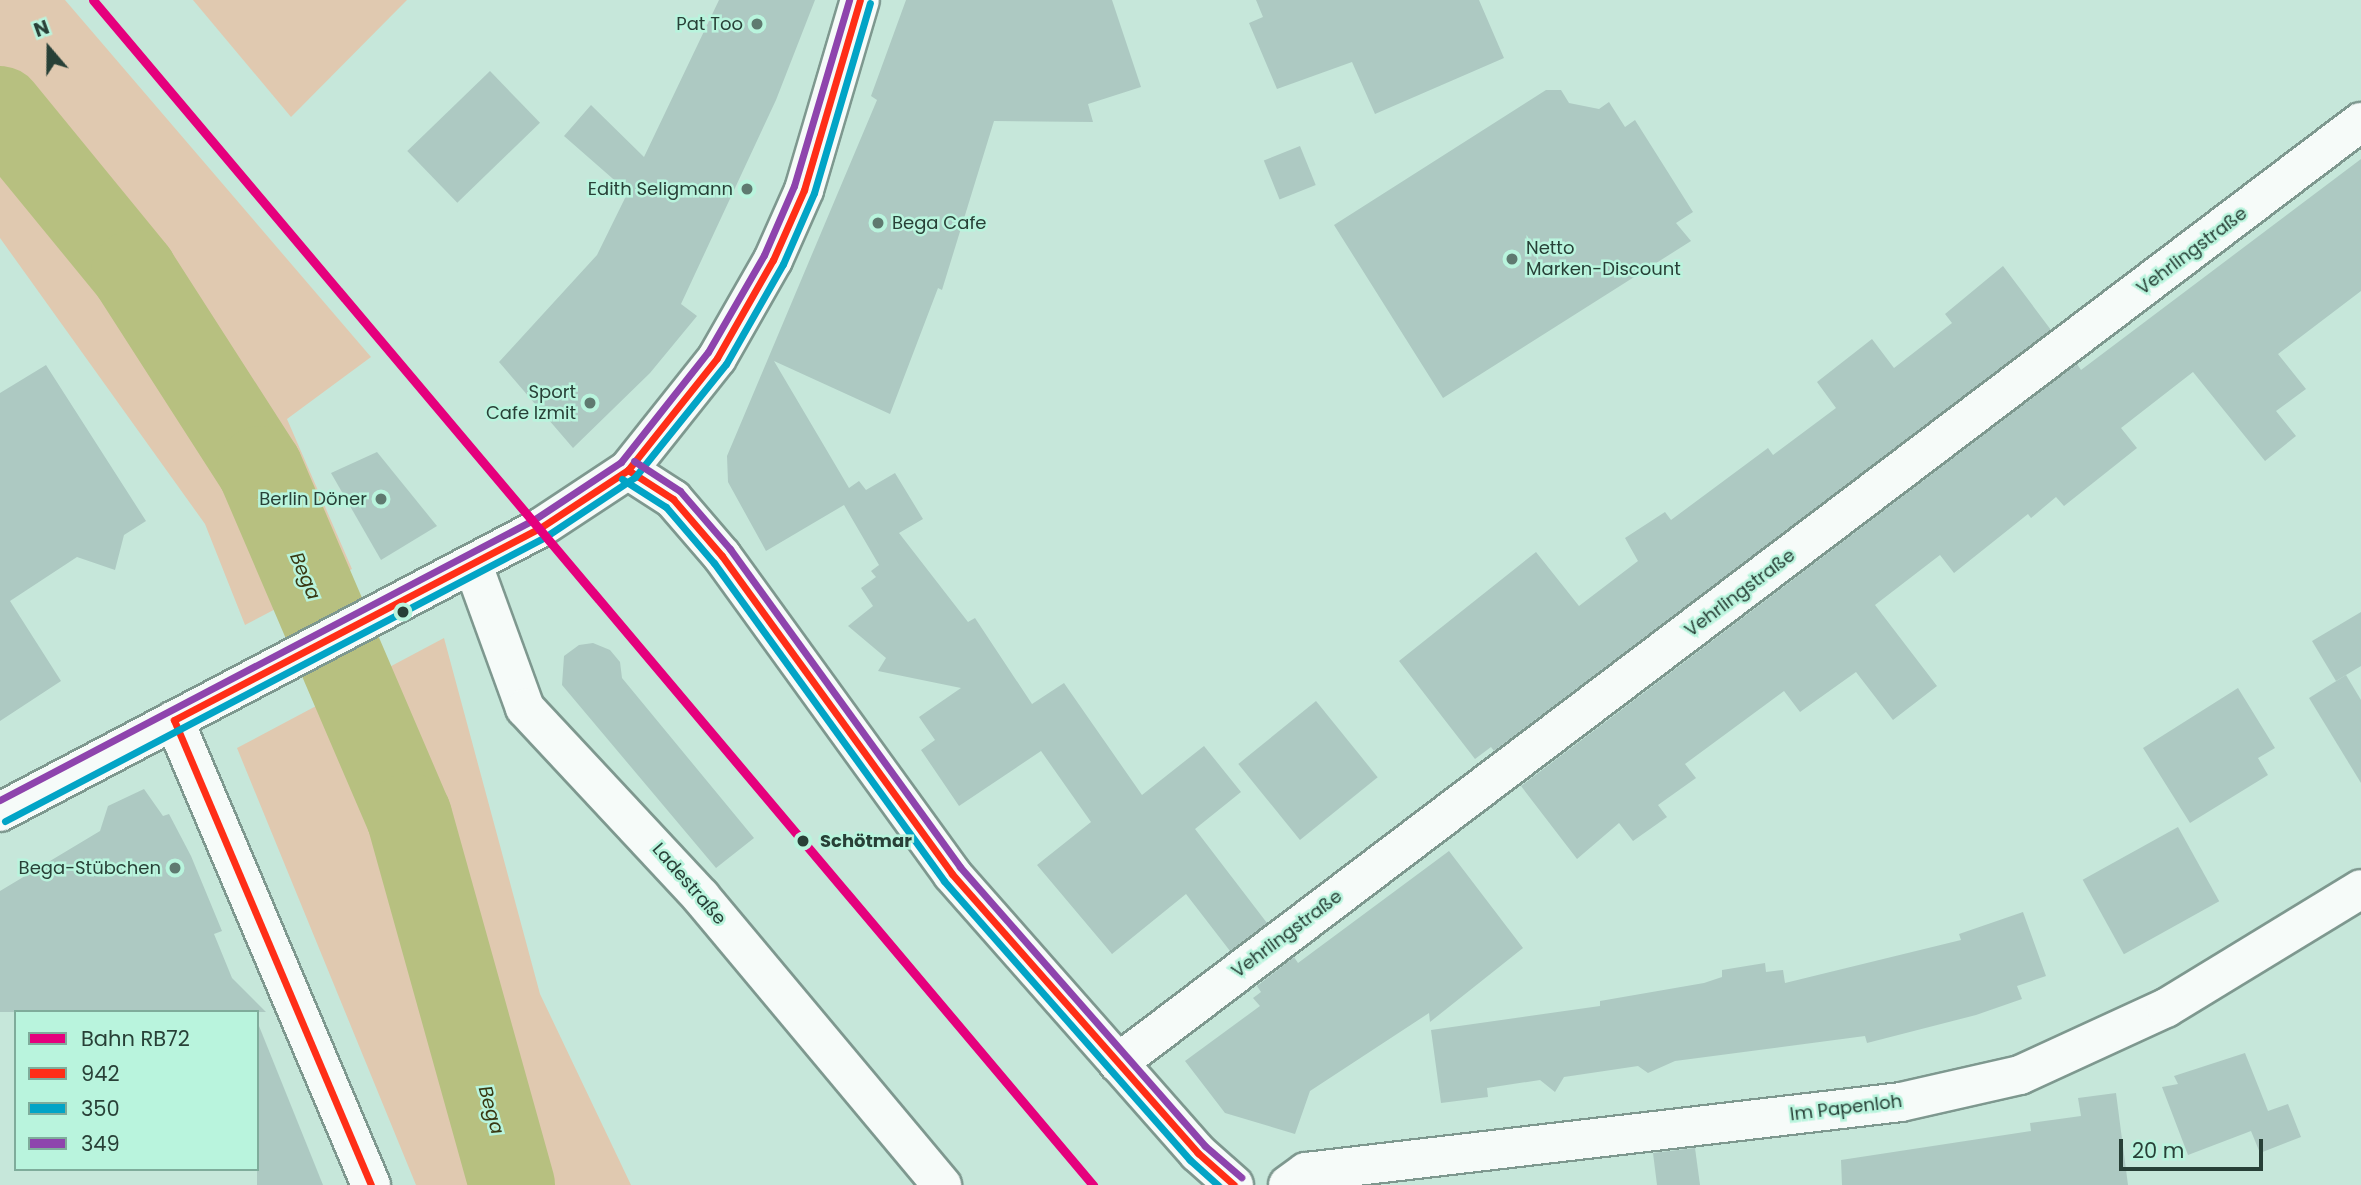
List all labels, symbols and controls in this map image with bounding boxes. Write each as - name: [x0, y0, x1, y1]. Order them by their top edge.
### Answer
- place label: Pat Too: [676, 13, 743, 35]
- north arrow: [14, 14, 84, 84]
- text: N: [30, 14, 53, 44]
- marker: Pat Too: [749, 16, 765, 32]
- place label: Edith Seligmann: [588, 178, 733, 200]
- marker: Edith Seligmann: [739, 181, 755, 197]
- street label: Vehrlingstraße: [2133, 203, 2251, 299]
- place label: Bega Cafe: [892, 212, 986, 234]
- marker: Bega Cafe: [870, 215, 886, 231]
- place label: Netto Marken-Discount: [1526, 238, 1681, 280]
- marker: Netto Marken-Discount: [1504, 251, 1520, 267]
- place label: Sport Cafe Izmit: [486, 382, 576, 424]
- marker: Sport Cafe Izmit: [582, 395, 598, 411]
- place label: Berlin Döner: [259, 488, 367, 510]
- marker: Berlin Döner: [373, 491, 389, 507]
- street label: Vehrlingstraße: [1681, 545, 1799, 641]
- water label: Bega: [285, 549, 325, 603]
- unlabelled marker: [396, 605, 410, 619]
- marker: Schötmar: [792, 830, 814, 852]
- place label: Schötmar: [820, 830, 912, 852]
- street label: Ladestraße: [648, 839, 730, 929]
- place label: Bega-Stübchen: [19, 857, 161, 879]
- marker: Bega-Stübchen: [167, 860, 183, 876]
- street label: Vehrlingstraße: [1228, 886, 1346, 982]
- legend: [14, 1010, 259, 1171]
- text: Bahn RB72: [81, 1024, 190, 1053]
- text: 942: [81, 1059, 120, 1088]
- water label: Bega: [473, 1083, 509, 1137]
- street label: Im Papenloh: [1789, 1090, 1903, 1126]
- text: 350: [81, 1094, 120, 1123]
- scale bar: [2123, 1126, 2266, 1170]
- text: 349: [81, 1129, 120, 1158]
- text: 20 m: [2132, 1136, 2185, 1165]

